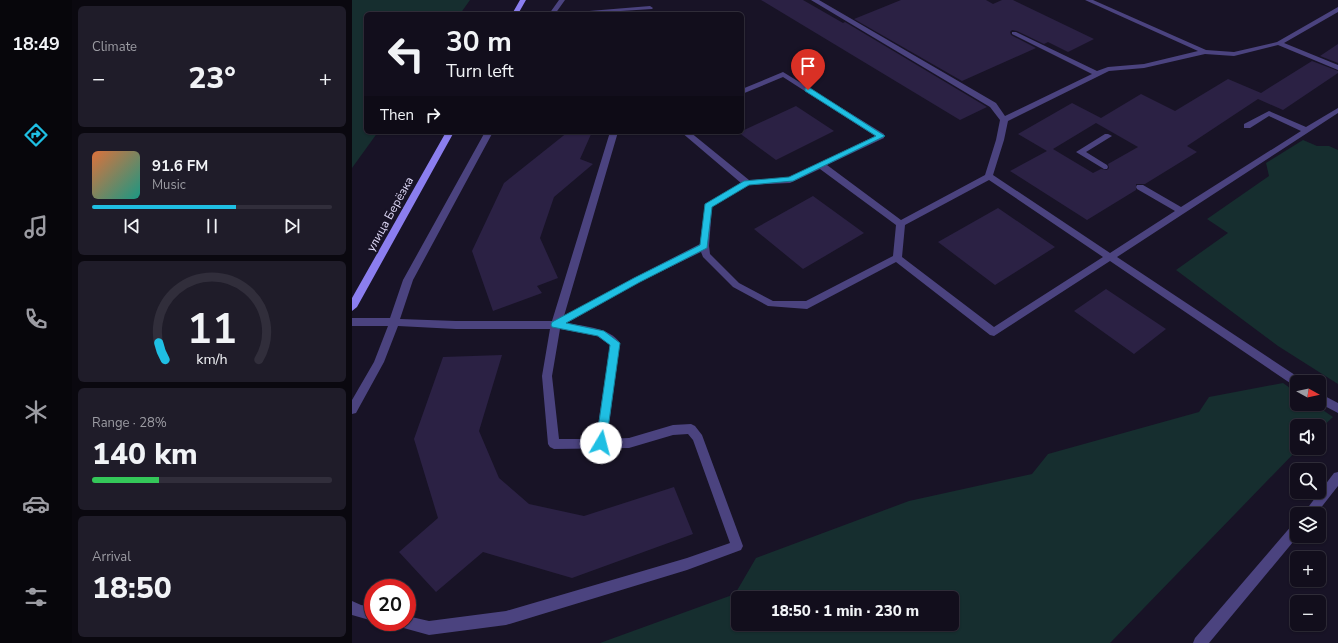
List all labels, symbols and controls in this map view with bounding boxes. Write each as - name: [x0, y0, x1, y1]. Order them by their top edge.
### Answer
- text: 30 m: [446, 23, 512, 61]
- icon: left: [380, 28, 432, 80]
- text: 18:49: [12, 32, 60, 56]
- text: Climate: [92, 38, 137, 56]
- pin: [791, 49, 825, 90]
- icon: arrive: [797, 55, 819, 77]
- text: 23°: [188, 58, 236, 99]
- text: Turn left: [446, 59, 514, 83]
- text: −: [92, 64, 105, 94]
- text: +: [319, 64, 332, 94]
- icon: right: [422, 104, 444, 126]
- text: Then: [380, 105, 414, 125]
- icon: directions: [22, 121, 50, 149]
- text: 91.6 FM: [152, 156, 208, 176]
- street label: улица Берёзка: [363, 174, 417, 254]
- text: Music: [152, 176, 186, 194]
- icon: music: [22, 213, 50, 241]
- icon: previous: [121, 215, 143, 237]
- icon: pause: [201, 215, 223, 237]
- icon: next: [281, 215, 303, 237]
- text: 11: [187, 300, 237, 357]
- icon: phone: [22, 305, 50, 333]
- text: km/h: [196, 349, 228, 368]
- north arrow: [1290, 375, 1326, 411]
- map controls: [1290, 375, 1326, 631]
- icon: climate: [22, 398, 50, 426]
- text: Range · 28%: [92, 414, 167, 432]
- button: sound: [1290, 419, 1326, 455]
- position arrow: [580, 422, 622, 464]
- text: 140 km: [92, 434, 198, 475]
- button: search: [1290, 463, 1326, 499]
- icon: car: [22, 490, 50, 518]
- button: layers: [1290, 507, 1326, 543]
- text: Arrival: [92, 548, 131, 566]
- button: +: [1290, 551, 1326, 587]
- text: 18:50: [92, 568, 172, 609]
- speed limit sign: 20: [364, 579, 416, 631]
- icon: filters: [22, 583, 50, 611]
- button: −: [1290, 595, 1326, 631]
- text: 18:50 · 1 min · 230 m: [771, 601, 919, 621]

